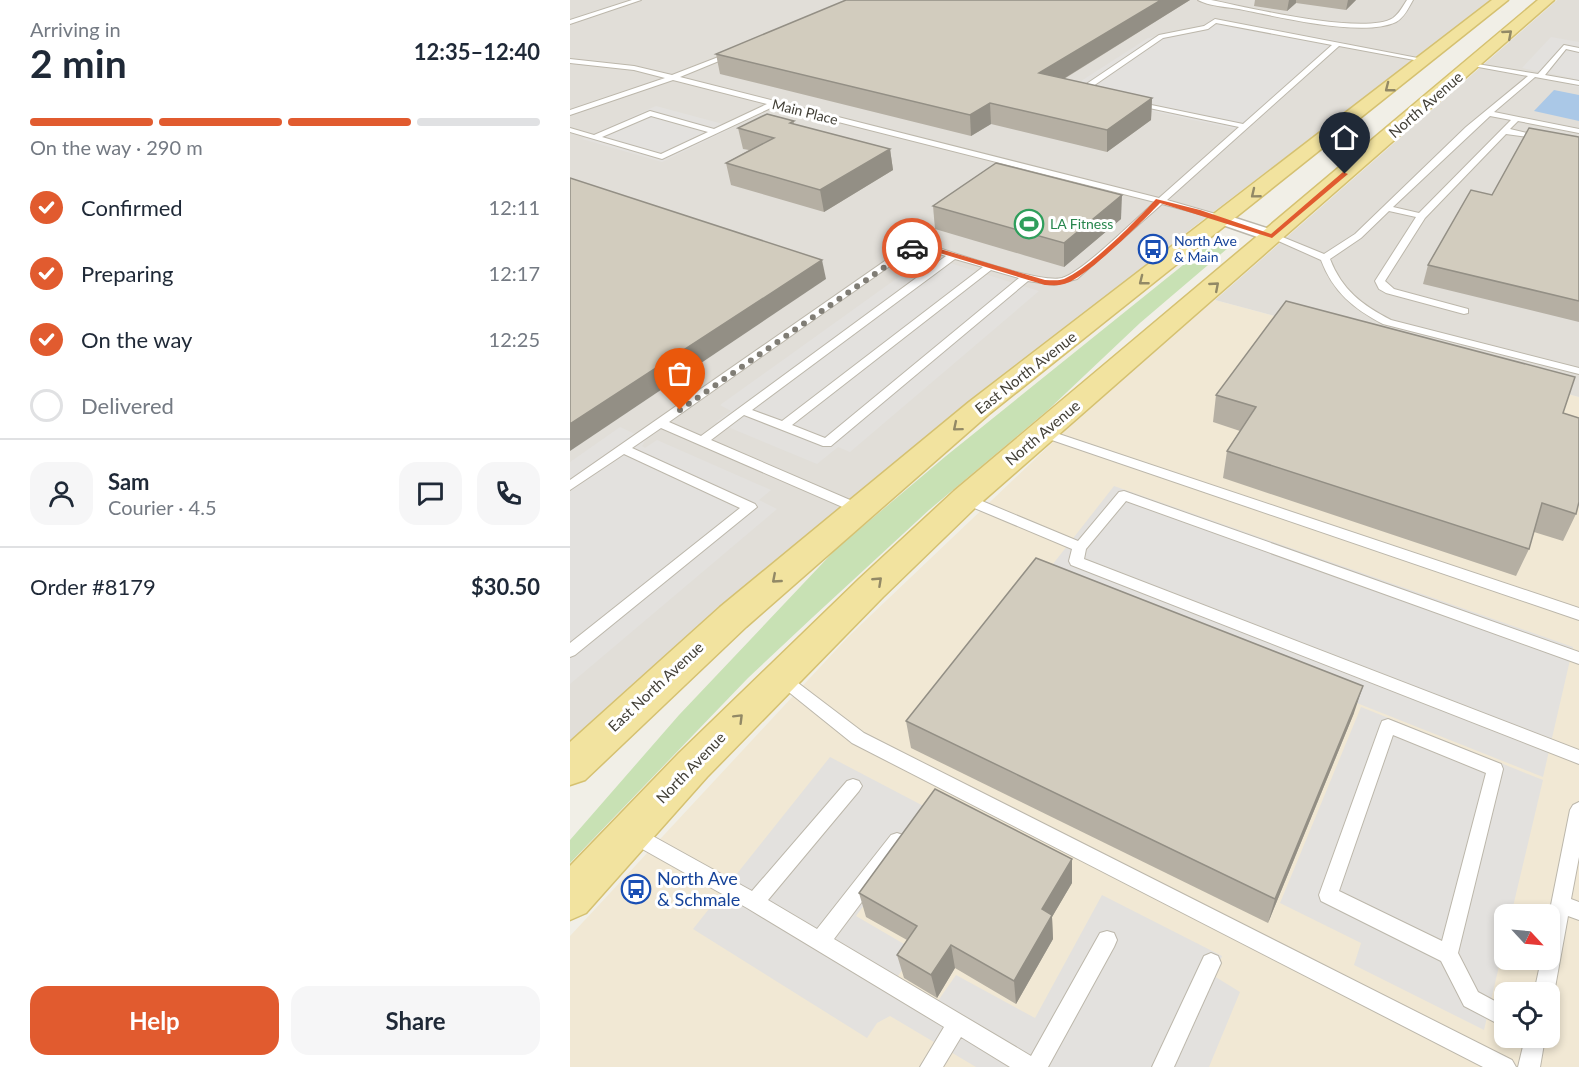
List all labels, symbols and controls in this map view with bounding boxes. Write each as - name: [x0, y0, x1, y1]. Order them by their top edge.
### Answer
- text: Arriving in: [30, 17, 121, 41]
- one-way arrow: [1501, 30, 1512, 41]
- text: 12:35–12:40: [414, 38, 540, 65]
- text: 2 min: [30, 40, 127, 86]
- street label: North Avenue: [1385, 67, 1466, 141]
- one-way arrow: [1385, 81, 1396, 92]
- street label: Main Place: [771, 95, 840, 128]
- pin: [1319, 112, 1370, 174]
- icon: home: [1328, 121, 1361, 154]
- text: On the way · 290 m: [30, 135, 203, 159]
- one-way arrow: [1251, 186, 1262, 197]
- icon: check: [30, 191, 63, 224]
- text: Confirmed: [81, 194, 183, 221]
- text: 12:11: [489, 195, 540, 219]
- sports icon: LA Fitness: [1013, 208, 1045, 240]
- place label: LA Fitness: [1050, 215, 1113, 232]
- courier: [882, 218, 942, 278]
- icon: car: [896, 232, 929, 265]
- place label: North Ave & Main: [1174, 232, 1237, 265]
- bus stop icon: North Ave & Main: [1137, 233, 1169, 265]
- icon: check: [30, 257, 63, 290]
- text: Preparing: [81, 260, 173, 287]
- text: 12:17: [489, 261, 540, 285]
- one-way arrow: [1139, 274, 1150, 285]
- one-way arrow: [1208, 282, 1219, 293]
- icon: check: [30, 323, 63, 356]
- text: On the way: [81, 326, 192, 353]
- text: 12:25: [489, 327, 540, 351]
- street label: East North Avenue: [971, 327, 1080, 417]
- pin: [654, 348, 705, 410]
- icon: bag: [663, 357, 696, 390]
- text: Delivered: [81, 392, 174, 419]
- street label: North Avenue: [1001, 396, 1083, 469]
- one-way arrow: [953, 420, 964, 431]
- button: person: [30, 462, 93, 525]
- button: chat: [399, 462, 462, 525]
- button: phone: [477, 462, 540, 525]
- text: Sam: [108, 468, 150, 495]
- text: Courier · 4.5: [108, 495, 217, 519]
- one-way arrow: [772, 572, 783, 583]
- text: Order #8179: [30, 573, 156, 600]
- text: $30.50: [471, 573, 540, 600]
- one-way arrow: [871, 577, 882, 588]
- street label: East North Avenue: [604, 637, 707, 735]
- one-way arrow: [733, 714, 743, 725]
- street label: North Avenue: [652, 728, 729, 807]
- place label: North Ave & Schmale: [657, 867, 740, 910]
- bus stop icon: North Ave & Schmale: [620, 873, 652, 905]
- north arrow: [1494, 904, 1560, 970]
- map controls: [1494, 904, 1560, 1048]
- button: locate: [1494, 982, 1560, 1048]
- button: Help: [30, 986, 279, 1055]
- button: Share: [291, 986, 540, 1055]

